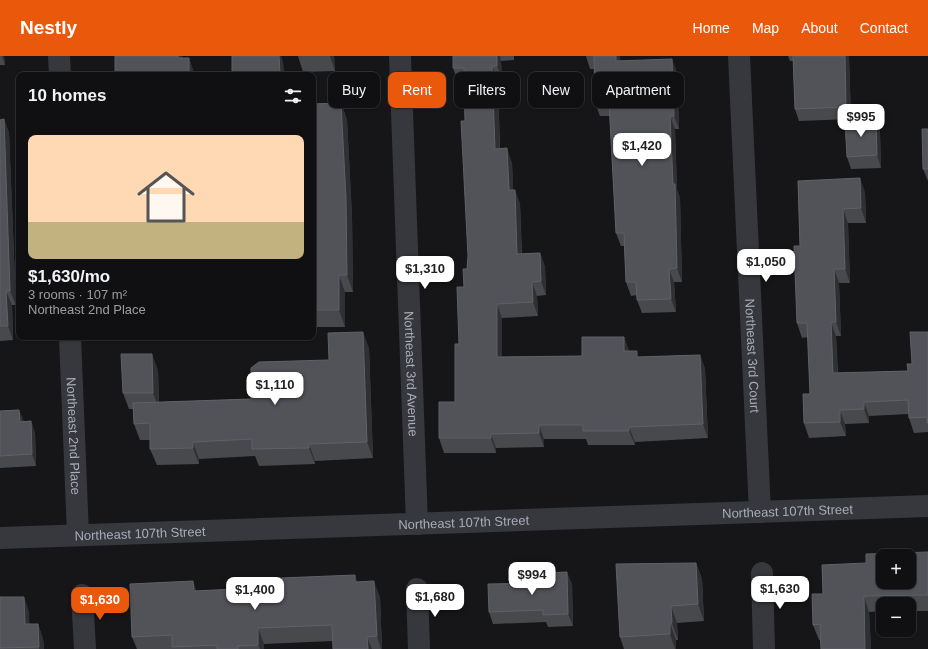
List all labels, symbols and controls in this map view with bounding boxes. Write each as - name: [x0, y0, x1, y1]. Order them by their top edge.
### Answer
- text: Nestly: [20, 17, 77, 38]
- text: Home: [693, 20, 730, 36]
- text: Map: [752, 20, 779, 36]
- text: About: [801, 20, 838, 36]
- text: Contact: [860, 20, 908, 36]
- chip: Buy: [328, 72, 380, 108]
- chip: Rent: [388, 72, 446, 108]
- chip: Filters: [454, 72, 520, 108]
- chip: New: [528, 72, 584, 108]
- chip: Apartment: [592, 72, 684, 108]
- icon: filters: [282, 85, 304, 107]
- text: 10 homes: [28, 86, 106, 105]
- pin: $995: [837, 104, 885, 138]
- text: $995: [847, 109, 875, 124]
- pin: $1,420: [609, 133, 675, 167]
- text: $1,420: [622, 138, 662, 153]
- icon: home: [130, 161, 202, 233]
- pin: $1,050: [733, 249, 799, 283]
- text: $1,050: [746, 254, 786, 269]
- pin: $1,310: [392, 256, 458, 290]
- text: $1,310: [405, 261, 445, 276]
- text: $1,630/mo: [28, 267, 110, 286]
- text: 3 rooms · 107 m²: [28, 287, 127, 302]
- street label: Northeast 3rd Court: [742, 298, 762, 414]
- text: Northeast 2nd Place: [28, 302, 146, 317]
- street label: Northeast 3rd Avenue: [401, 311, 421, 437]
- pin: $1,110: [242, 372, 308, 406]
- street label: Northeast 2nd Place: [64, 377, 83, 495]
- text: $1,110: [255, 377, 295, 392]
- street label: Northeast 107th Street: [722, 502, 854, 521]
- street label: Northeast 107th Street: [398, 513, 530, 532]
- street label: Northeast 107th Street: [74, 524, 206, 543]
- map controls: [876, 549, 916, 637]
- button: +: [876, 549, 916, 589]
- pin: $994: [508, 562, 556, 596]
- text: $994: [518, 567, 546, 582]
- pin: $1,630: [747, 576, 813, 610]
- pin: $1,400: [222, 577, 288, 611]
- text: $1,630: [760, 581, 800, 596]
- text: $1,400: [235, 582, 275, 597]
- pin: $1,680: [402, 584, 468, 618]
- pin: $1,630: [67, 587, 133, 621]
- text: $1,680: [415, 589, 455, 604]
- text: $1,630: [80, 592, 120, 607]
- button: −: [876, 597, 916, 637]

